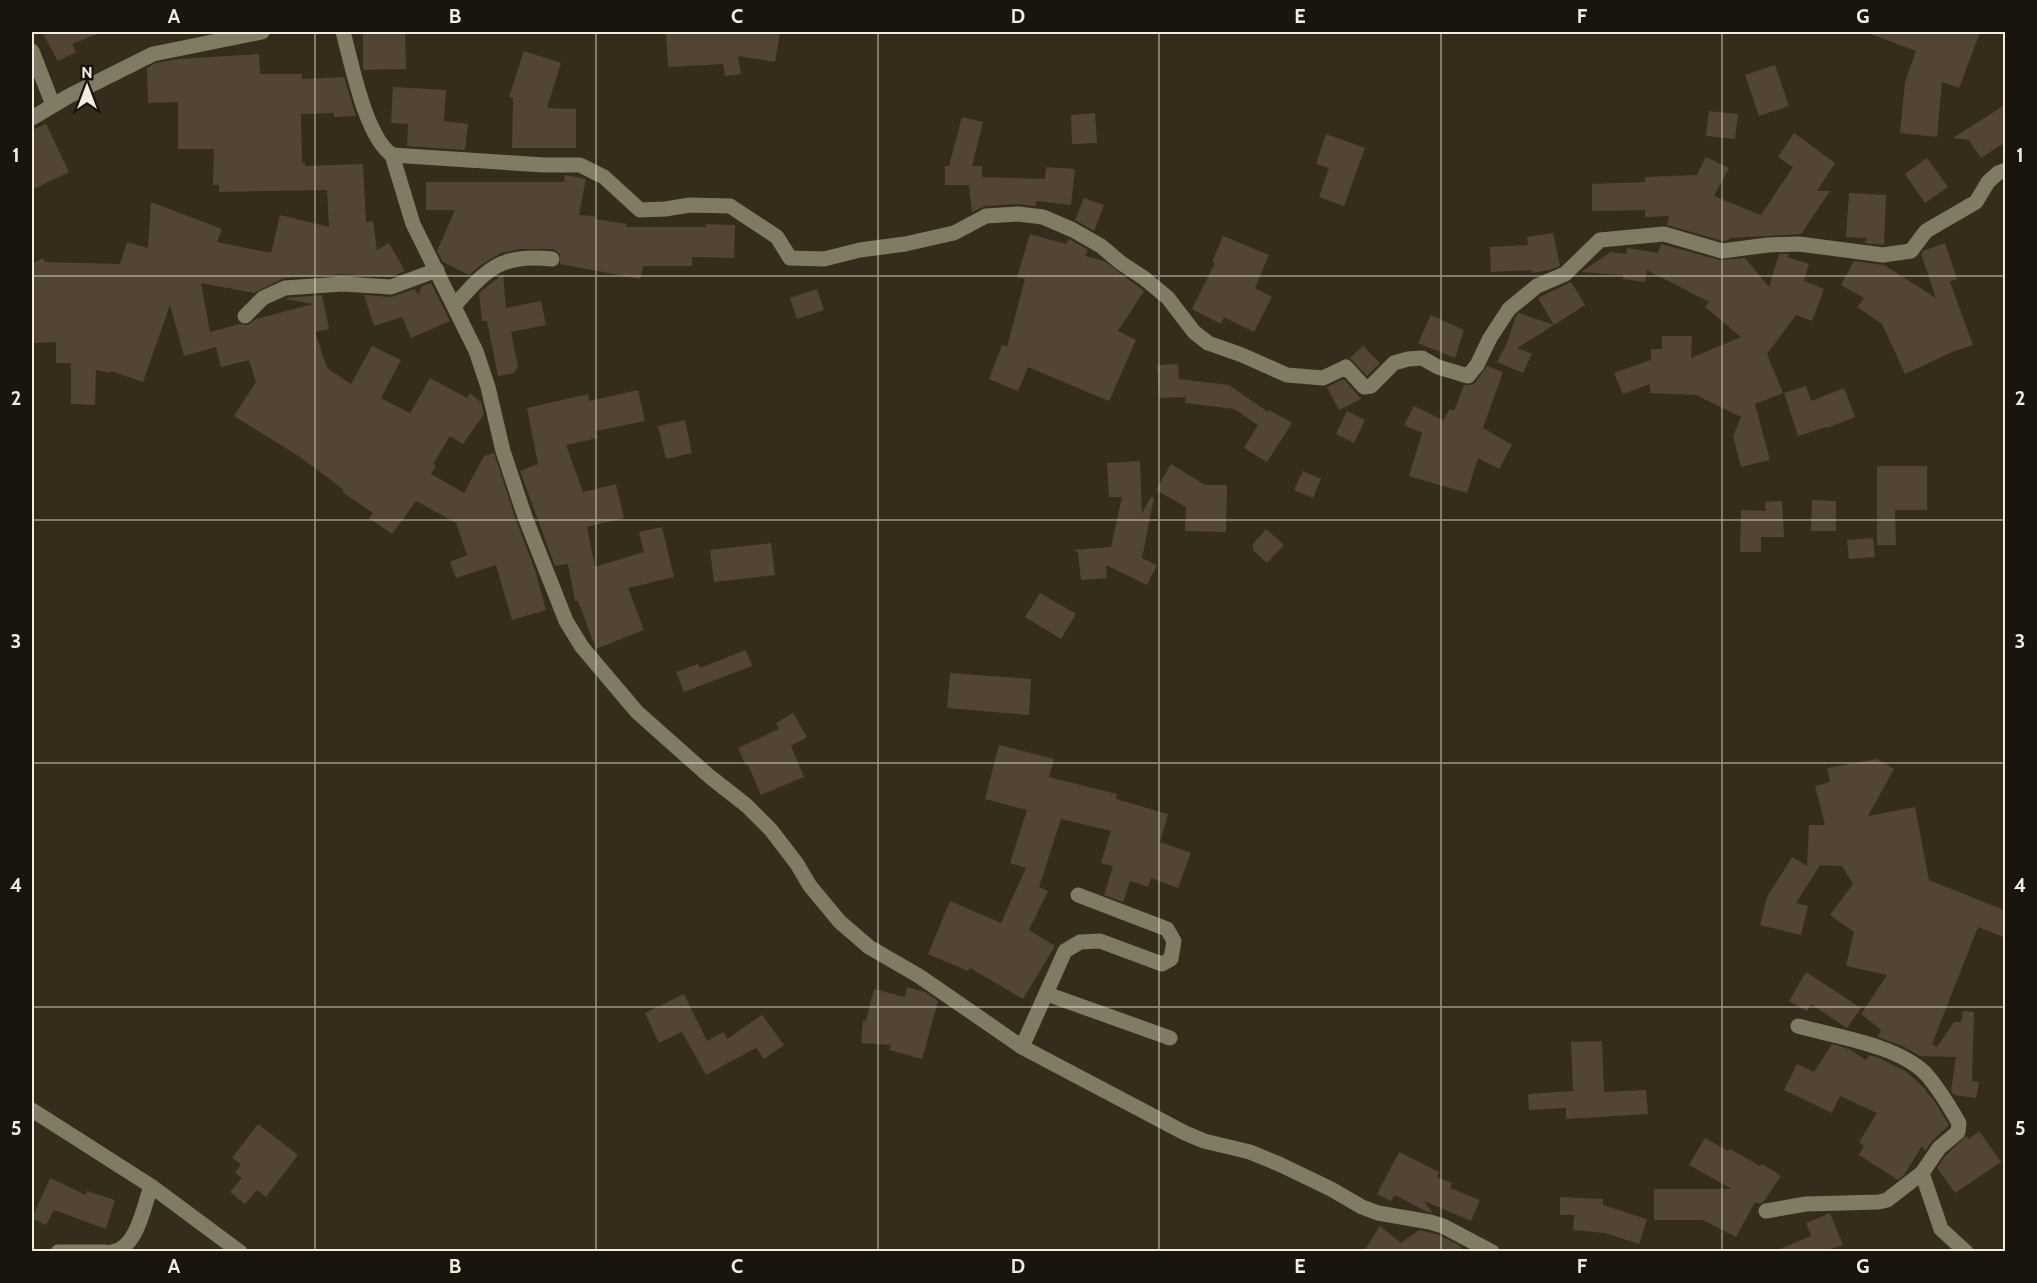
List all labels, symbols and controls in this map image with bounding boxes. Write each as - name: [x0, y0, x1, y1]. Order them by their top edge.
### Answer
- text: A: [168, 4, 181, 28]
- text: B: [449, 4, 461, 28]
- text: C: [731, 4, 743, 28]
- text: D: [1011, 4, 1025, 28]
- text: E: [1294, 4, 1306, 28]
- text: F: [1577, 4, 1588, 28]
- text: G: [1856, 4, 1870, 28]
- north arrow: [57, 57, 117, 117]
- text: N: [81, 63, 93, 82]
- text: 1: [12, 143, 20, 167]
- text: 1: [2016, 143, 2024, 167]
- text: 2: [11, 386, 21, 410]
- text: 2: [2015, 386, 2025, 410]
- text: 3: [11, 629, 21, 653]
- text: 3: [2015, 629, 2025, 653]
- text: 4: [10, 873, 22, 897]
- text: 4: [2014, 873, 2026, 897]
- text: 5: [11, 1116, 21, 1140]
- text: 5: [2015, 1116, 2025, 1140]
- text: A: [168, 1254, 181, 1278]
- text: B: [449, 1254, 461, 1278]
- text: C: [731, 1254, 743, 1278]
- text: D: [1011, 1254, 1025, 1278]
- text: E: [1294, 1254, 1306, 1278]
- text: F: [1577, 1254, 1588, 1278]
- text: G: [1856, 1254, 1870, 1278]

